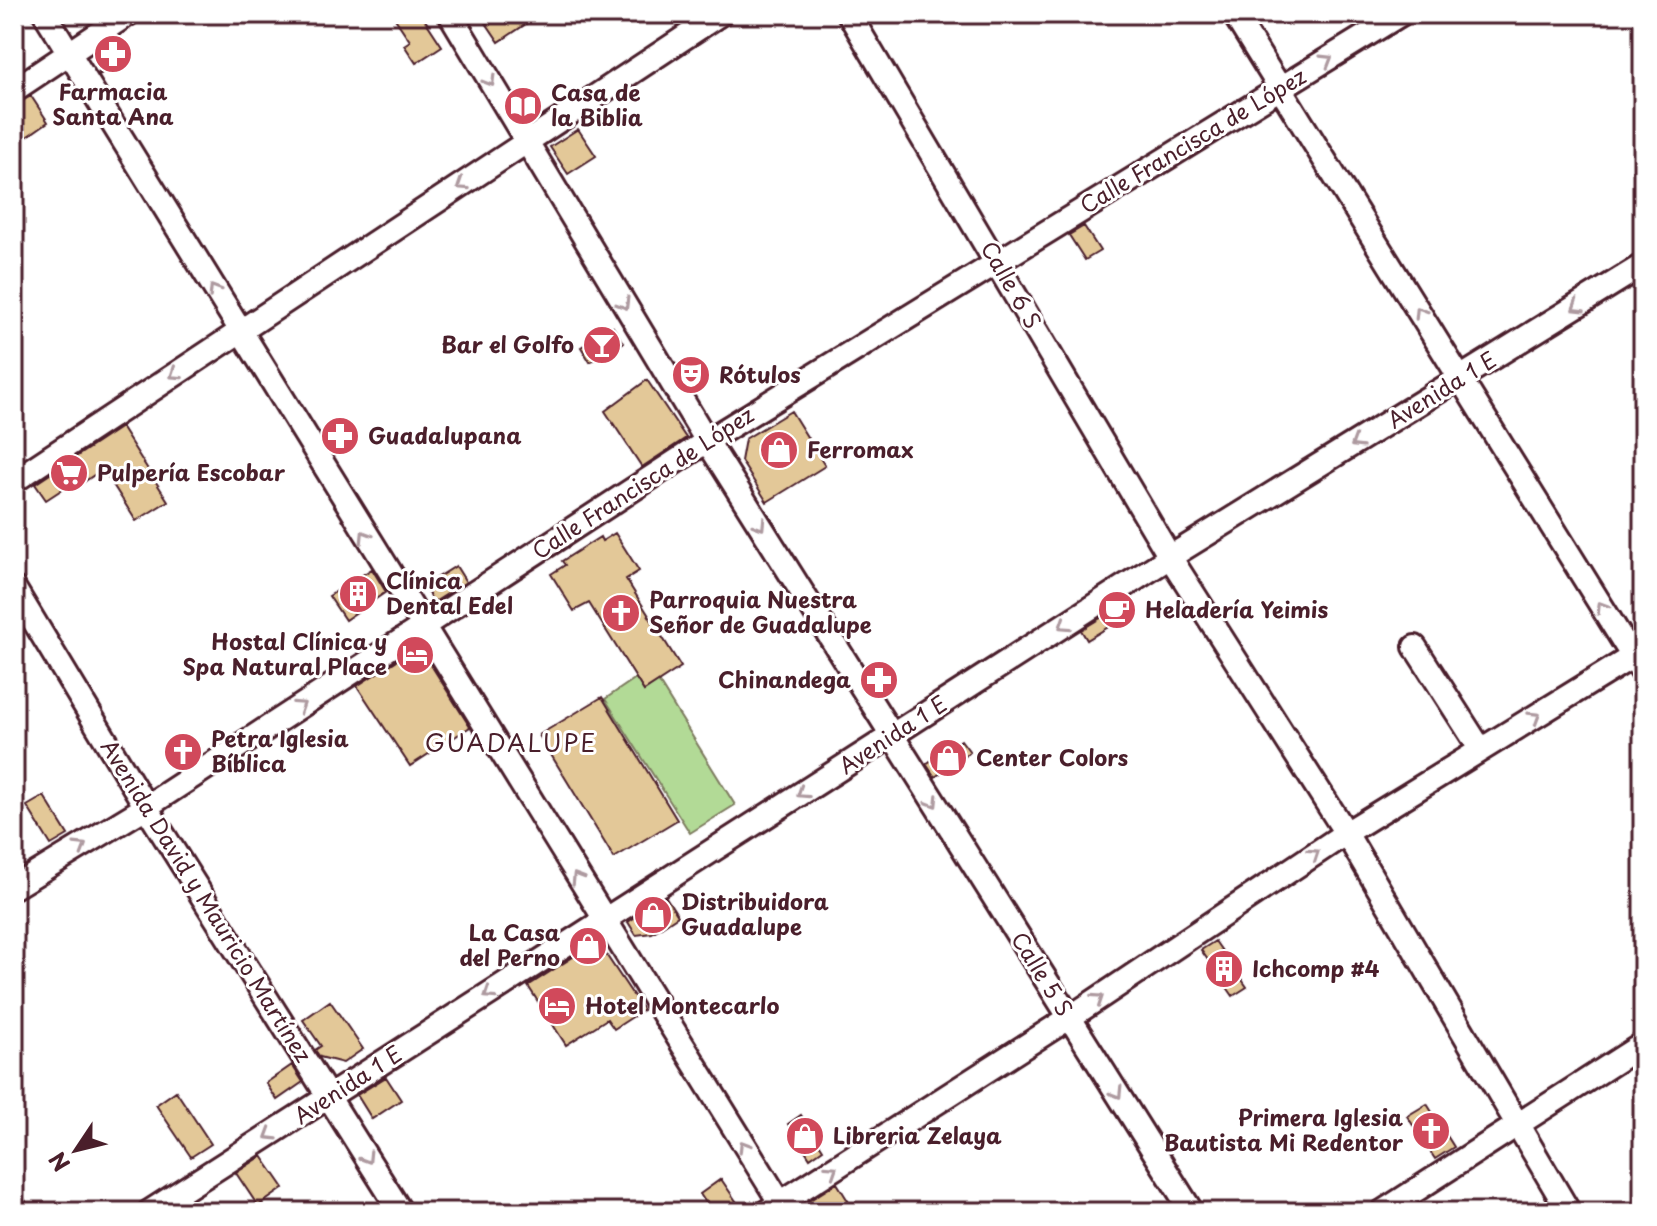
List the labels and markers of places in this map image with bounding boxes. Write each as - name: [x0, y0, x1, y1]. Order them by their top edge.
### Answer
- pharmacy icon: Farmacia Santa Ana: [92, 33, 134, 75]
- place label: Farmacia Santa Ana: [52, 74, 174, 132]
- place label: Casa de la Biblia: [551, 75, 643, 133]
- library icon: Casa de la Biblia: [502, 85, 544, 127]
- bar icon: Bar el Golfo: [581, 324, 623, 366]
- place label: Bar el Golfo: [441, 327, 574, 360]
- theatre icon: Rótulos: [670, 354, 712, 396]
- place label: Rótulos: [719, 357, 801, 390]
- pharmacy icon: Guadalupana: [319, 415, 361, 457]
- place label: Guadalupana: [368, 418, 522, 451]
- shop icon: Ferromax: [758, 429, 800, 471]
- place label: Ferromax: [807, 432, 914, 465]
- supermarket icon: Pulpería Escobar: [48, 452, 90, 494]
- place label: Pulpería Escobar: [97, 455, 286, 488]
- place label: Clínica Dental Edel: [386, 563, 513, 621]
- building icon: Clínica Dental Edel: [337, 573, 379, 615]
- place label: Parroquia Nuestra Señor de Guadalupe: [649, 582, 872, 640]
- cafe icon: Heladería Yeimis: [1096, 589, 1138, 631]
- church icon: Parroquia Nuestra Señor de Guadalupe: [600, 592, 642, 634]
- place label: Heladería Yeimis: [1145, 592, 1329, 625]
- place label: Hostal Clínica y Spa Natural Place: [183, 624, 387, 682]
- hotel icon: Hostal Clínica y Spa Natural Place: [394, 634, 436, 676]
- pharmacy icon: Chinandega: [858, 659, 900, 701]
- place label: Chinandega: [718, 662, 851, 695]
- place label: Petra Iglesia Bíblica: [211, 721, 349, 779]
- church icon: Petra Iglesia Bíblica: [162, 731, 204, 773]
- shop icon: Center Colors: [927, 737, 969, 779]
- place label: Center Colors: [976, 740, 1128, 773]
- place label: Distribuidora Guadalupe: [681, 884, 829, 942]
- shop icon: Distribuidora Guadalupe: [632, 894, 674, 936]
- place label: La Casa del Perno: [459, 915, 561, 973]
- shop icon: La Casa del Perno: [567, 925, 609, 967]
- building icon: Ichcomp #4: [1203, 948, 1245, 990]
- place label: Ichcomp #4: [1252, 951, 1380, 984]
- hotel icon: Hotel Montecarlo: [536, 985, 578, 1027]
- place label: Hotel Montecarlo: [585, 988, 779, 1021]
- place label: Primera Iglesia Bautista Mi Redentor: [1164, 1100, 1404, 1158]
- church icon: Primera Iglesia Bautista Mi Redentor: [1410, 1110, 1452, 1152]
- shop icon: Libreria Zelaya: [784, 1115, 826, 1157]
- place label: Libreria Zelaya: [833, 1118, 1002, 1151]

